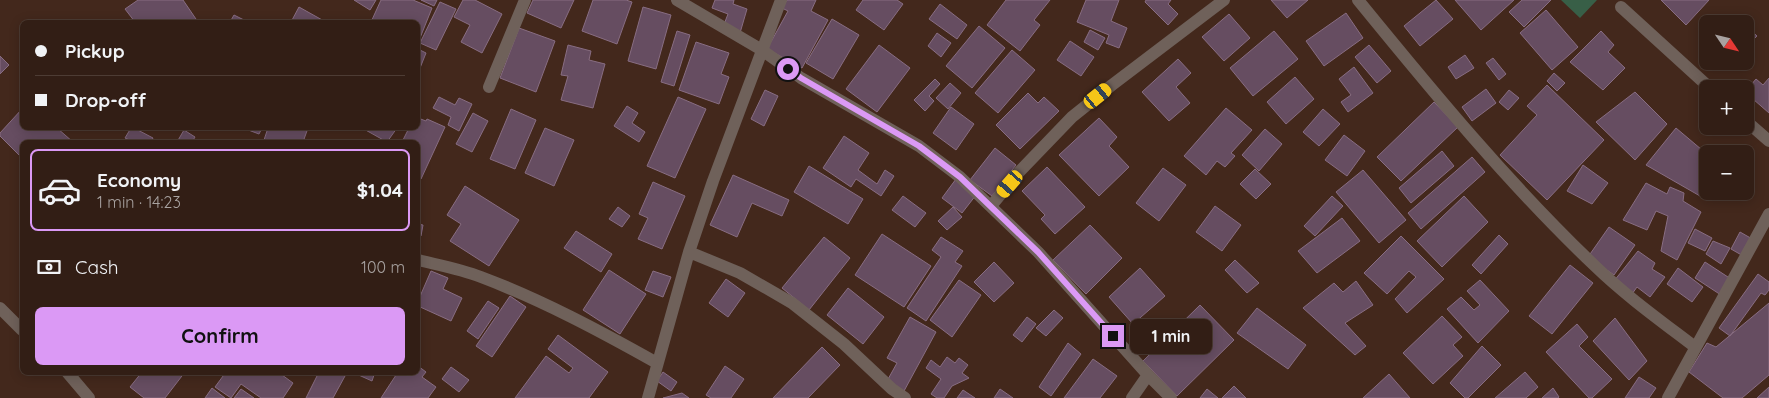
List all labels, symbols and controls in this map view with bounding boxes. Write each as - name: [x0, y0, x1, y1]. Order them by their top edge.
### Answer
- north arrow: [1699, 15, 1754, 70]
- map controls: [1699, 15, 1754, 200]
- text: Pickup: [65, 39, 125, 63]
- route start: [777, 58, 799, 80]
- button: +: [1699, 80, 1754, 135]
- car: [1081, 81, 1114, 111]
- text: Drop-off: [65, 88, 146, 112]
- button: −: [1699, 145, 1754, 200]
- icon: car: [37, 168, 82, 213]
- text: Economy: [97, 168, 181, 192]
- car: [994, 168, 1025, 200]
- text: $1.04: [357, 178, 403, 202]
- text: 1 min · 14:23: [97, 192, 181, 212]
- icon: cash: [35, 253, 63, 281]
- text: Cash: [75, 255, 119, 279]
- text: 100 m: [361, 257, 405, 277]
- button: Confirm: [35, 307, 405, 365]
- callout: 1 min: [1130, 318, 1213, 354]
- route end: [1102, 325, 1124, 347]
- text: 1 min: [1152, 326, 1190, 346]

